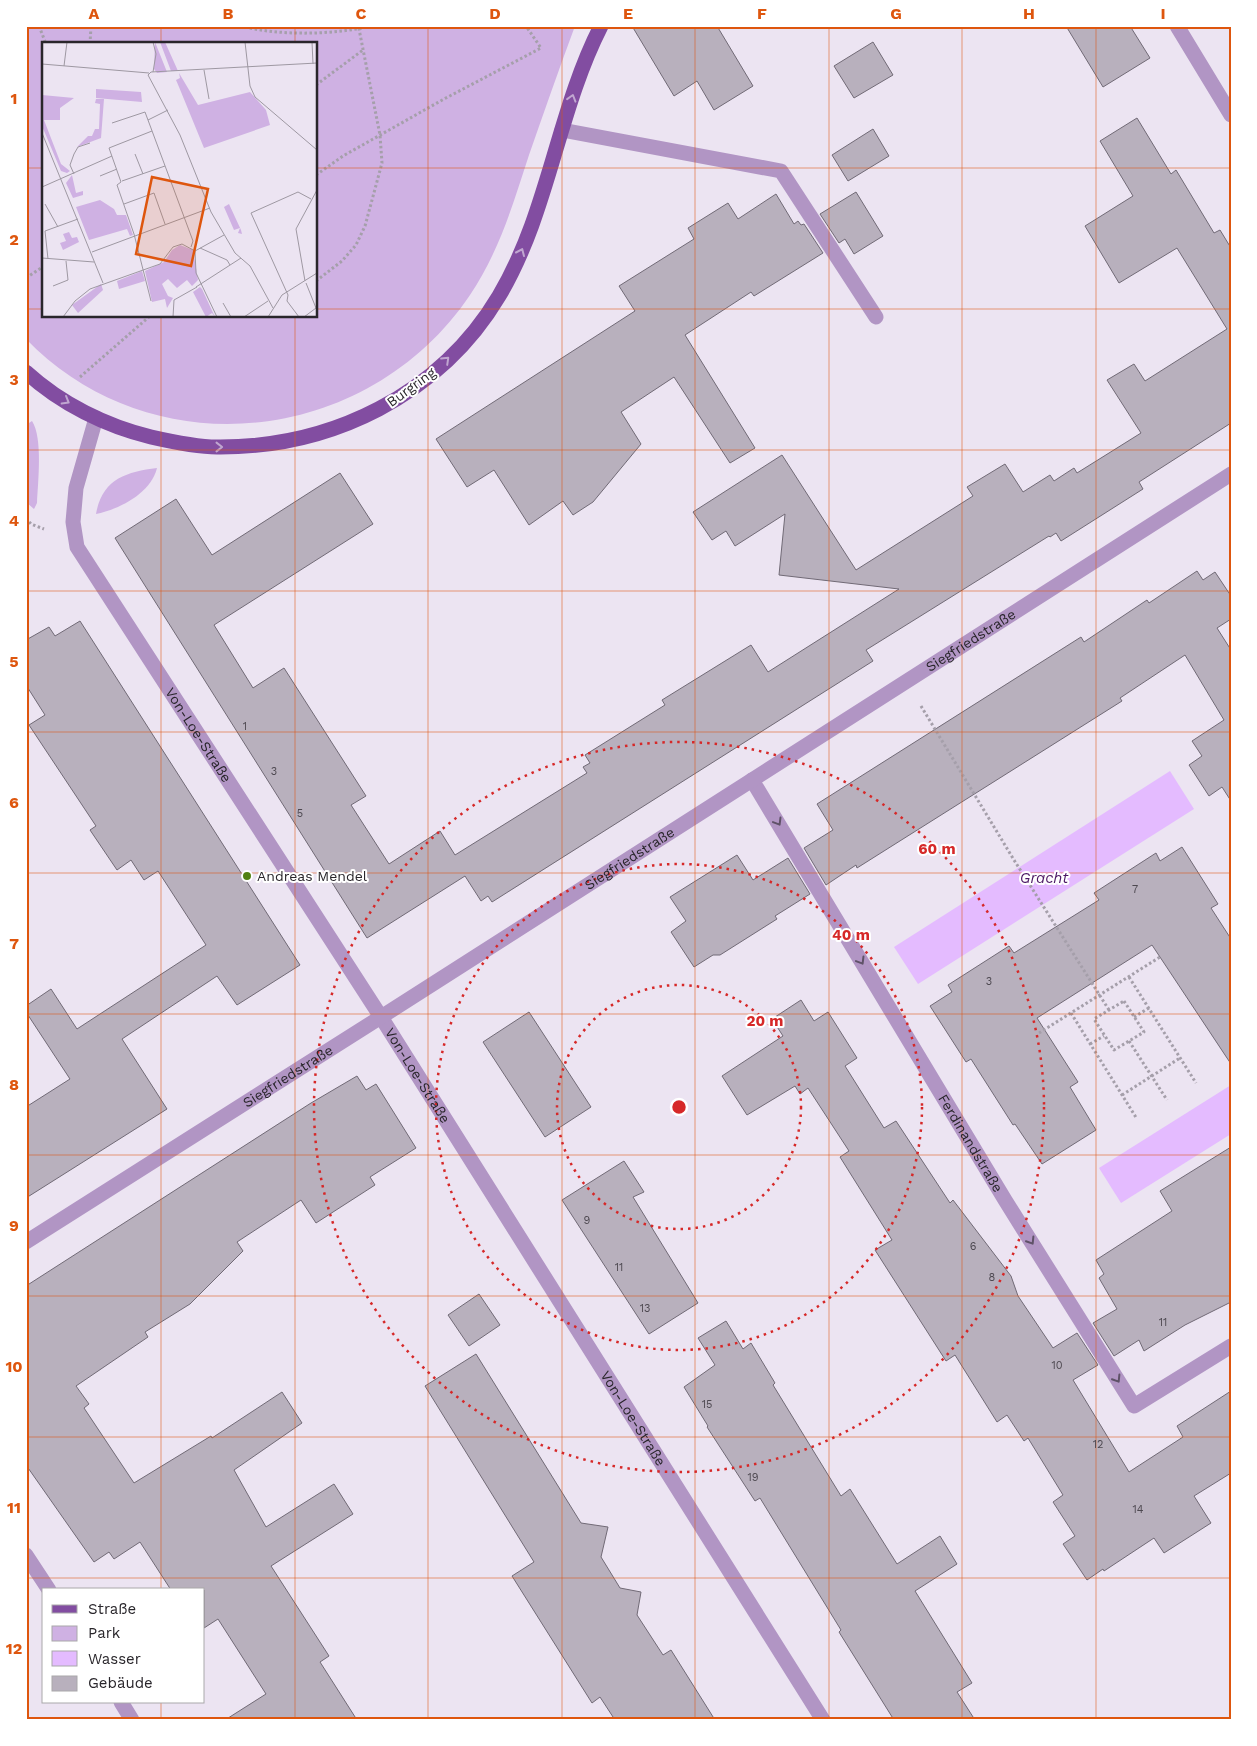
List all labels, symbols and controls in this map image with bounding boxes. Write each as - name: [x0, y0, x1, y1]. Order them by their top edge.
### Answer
- text: A: [89, 4, 100, 23]
- text: B: [223, 4, 234, 23]
- text: C: [356, 4, 367, 23]
- text: D: [489, 4, 501, 23]
- text: E: [623, 4, 633, 23]
- text: F: [757, 4, 767, 23]
- text: G: [890, 4, 902, 23]
- text: H: [1023, 4, 1035, 23]
- text: I: [1160, 4, 1166, 23]
- inset map: [42, 42, 318, 318]
- text: 1: [11, 89, 17, 108]
- one-way arrow: [566, 94, 576, 103]
- text: 2: [9, 230, 19, 249]
- one-way arrow: [514, 248, 525, 257]
- one-way arrow: [441, 356, 450, 365]
- street label: Burgring: [384, 364, 439, 410]
- text: 3: [9, 370, 19, 389]
- one-way arrow: [60, 394, 69, 404]
- one-way arrow: [216, 442, 224, 452]
- text: 4: [9, 511, 19, 530]
- street label: Siegfriedstraße: [923, 606, 1019, 675]
- text: 5: [9, 652, 19, 671]
- street label: Von-Loe-Straße: [162, 685, 235, 785]
- house number: 1: [243, 720, 247, 733]
- house number: 3: [271, 765, 277, 778]
- text: 6: [9, 793, 19, 812]
- house number: 5: [297, 807, 303, 820]
- one-way arrow: [771, 816, 781, 825]
- street label: Siegfriedstraße: [581, 824, 677, 893]
- text: 60 m: [918, 840, 956, 858]
- place label: Andreas Mendel: [257, 868, 368, 884]
- water label: Gracht: [1020, 869, 1069, 887]
- marker: Andreas Mendel: [241, 870, 253, 882]
- house number: 7: [1132, 883, 1138, 896]
- text: 40 m: [832, 926, 870, 944]
- text: 7: [9, 934, 19, 953]
- one-way arrow: [855, 956, 865, 965]
- house number: 3: [986, 975, 992, 988]
- text: 20 m: [746, 1012, 784, 1030]
- street label: Von-Loe-Straße: [382, 1025, 454, 1126]
- street label: Siegfriedstraße: [240, 1042, 336, 1110]
- text: 8: [9, 1075, 19, 1094]
- street label: Ferdinandstraße: [935, 1091, 1006, 1195]
- centre of rings: [670, 1098, 688, 1116]
- house number: 9: [584, 1214, 591, 1227]
- text: 9: [9, 1216, 19, 1235]
- one-way arrow: [1024, 1236, 1034, 1245]
- house number: 6: [970, 1240, 977, 1253]
- house number: 11: [615, 1261, 623, 1274]
- house number: 8: [989, 1271, 996, 1284]
- house number: 13: [640, 1302, 650, 1315]
- house number: 11: [1159, 1316, 1167, 1329]
- text: 10: [5, 1357, 23, 1376]
- house number: 10: [1051, 1359, 1063, 1372]
- street label: Von-Loe-Straße: [597, 1368, 669, 1469]
- one-way arrow: [1111, 1374, 1120, 1383]
- house number: 15: [702, 1398, 712, 1411]
- house number: 12: [1093, 1438, 1103, 1451]
- house number: 19: [747, 1471, 759, 1484]
- text: 11: [7, 1498, 21, 1517]
- house number: 14: [1132, 1503, 1144, 1516]
- legend: [42, 1588, 205, 1704]
- text: Straße: [88, 1600, 136, 1618]
- text: Park: [88, 1624, 121, 1642]
- text: 12: [6, 1639, 22, 1658]
- text: Wasser: [88, 1650, 141, 1668]
- text: Gebäude: [88, 1674, 153, 1692]

